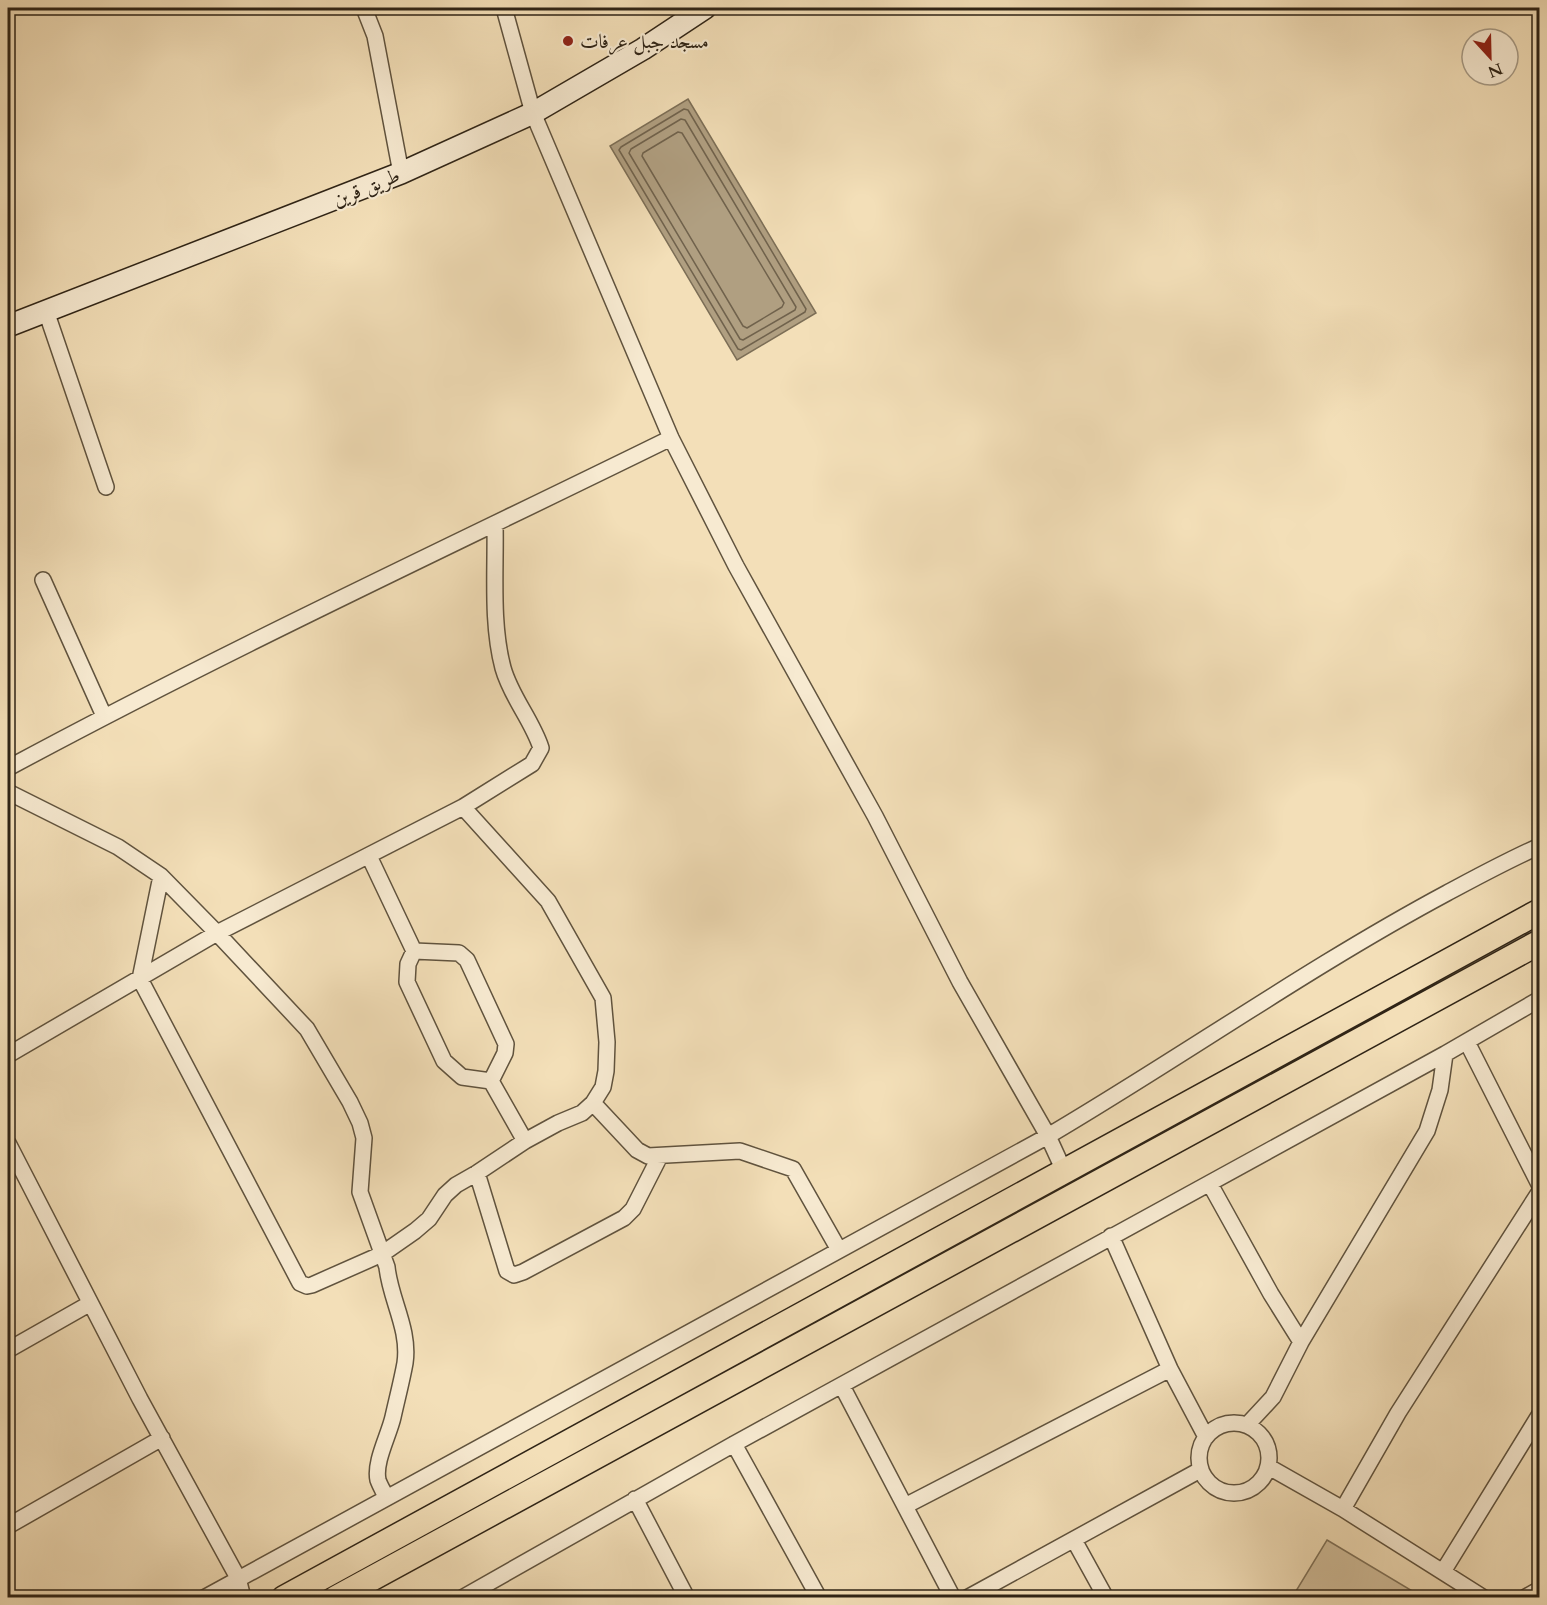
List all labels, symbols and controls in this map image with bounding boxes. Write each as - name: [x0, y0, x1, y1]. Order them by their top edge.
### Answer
- north arrow: [1460, 27, 1520, 87]
- place label: مسجد جبل عرفات: [580, 28, 709, 56]
- marker: مسجد جبل عرفات: [561, 34, 575, 48]
- text: N: [1485, 57, 1506, 83]
- street label: طريق قرين: [328, 162, 404, 213]

